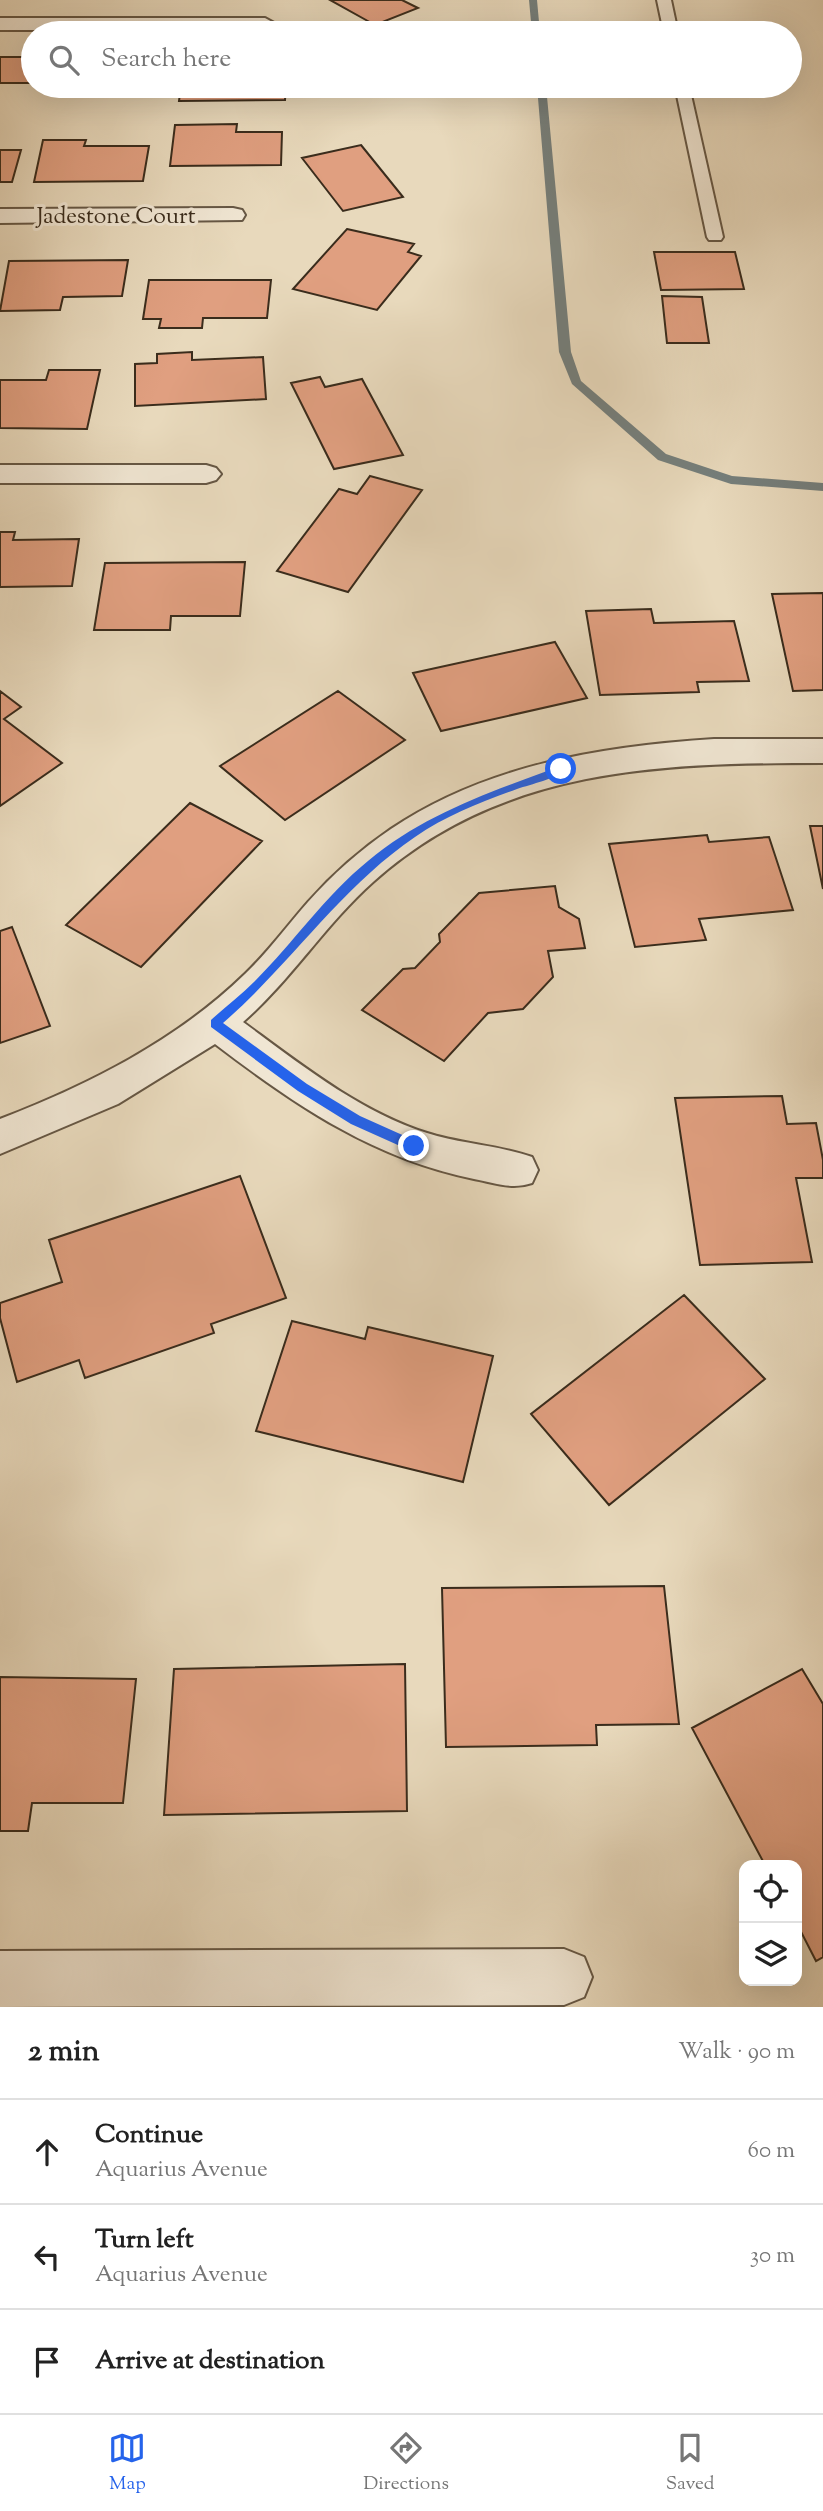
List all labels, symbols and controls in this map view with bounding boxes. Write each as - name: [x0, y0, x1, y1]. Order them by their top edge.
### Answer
- search box: [21, 21, 802, 98]
- icon: search: [45, 41, 83, 79]
- text: Search here: [101, 41, 231, 78]
- street label: Jadestone Court: [34, 201, 196, 234]
- route start: [545, 753, 576, 784]
- route end: [398, 1130, 429, 1161]
- map controls: [739, 1860, 802, 1986]
- button: locate: [739, 1860, 802, 1923]
- button: layers: [739, 1923, 802, 1986]
- text: 2 min: [28, 2031, 100, 2074]
- text: Walk · 90 m: [678, 2036, 795, 2069]
- text: Continue: [95, 2117, 203, 2154]
- icon: ahead: [28, 2133, 66, 2171]
- text: 60 m: [747, 2135, 795, 2168]
- text: Aquarius Avenue: [95, 2154, 268, 2187]
- text: Turn left: [95, 2222, 194, 2259]
- icon: left: [28, 2238, 66, 2276]
- text: 30 m: [750, 2240, 795, 2273]
- text: Aquarius Avenue: [95, 2259, 268, 2292]
- icon: arrive: [28, 2343, 66, 2381]
- text: Arrive at destination: [95, 2343, 325, 2380]
- tab: Map: [108, 2429, 146, 2498]
- tab: Directions: [363, 2429, 449, 2498]
- tab: Saved: [666, 2429, 715, 2498]

